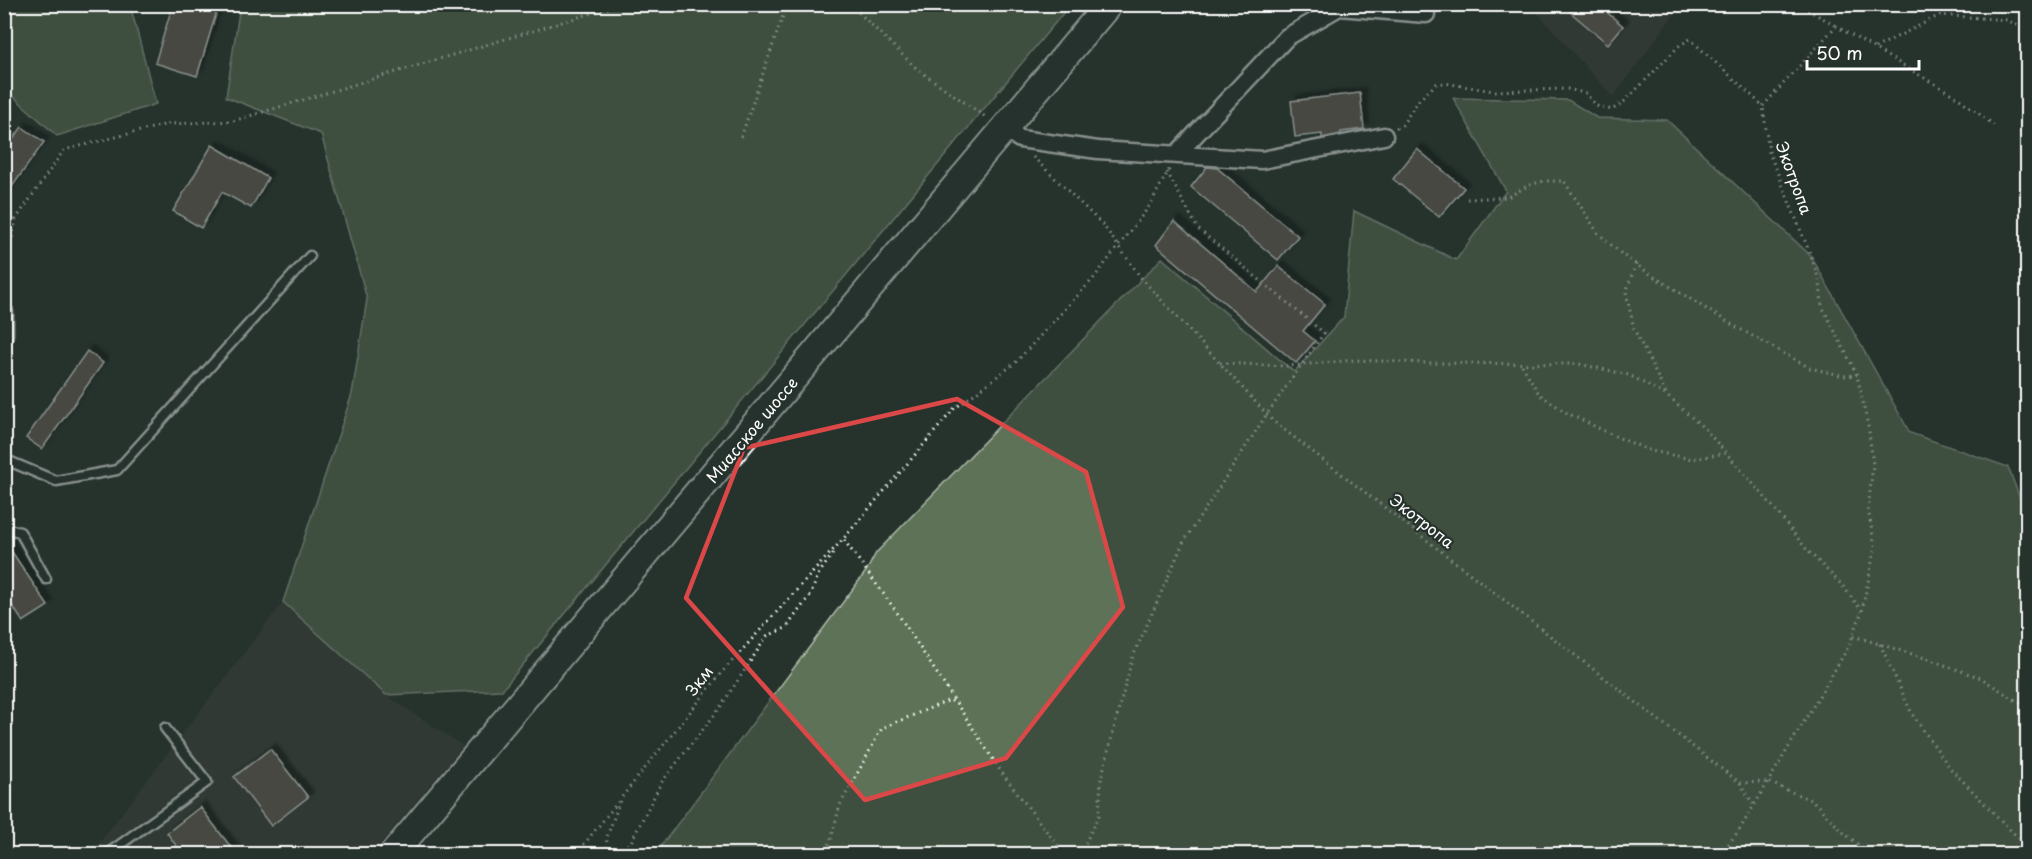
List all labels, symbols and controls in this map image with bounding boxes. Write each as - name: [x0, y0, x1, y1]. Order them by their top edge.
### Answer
- scale bar: [1807, 33, 1920, 71]
- text: 50 m: [1816, 39, 1863, 66]
- street label: Экотропа: [1771, 138, 1819, 218]
- street label: Миасское шоссе: [700, 371, 803, 488]
- street label: Экотропа: [1385, 487, 1460, 553]
- street label: 3км: [678, 660, 718, 701]

